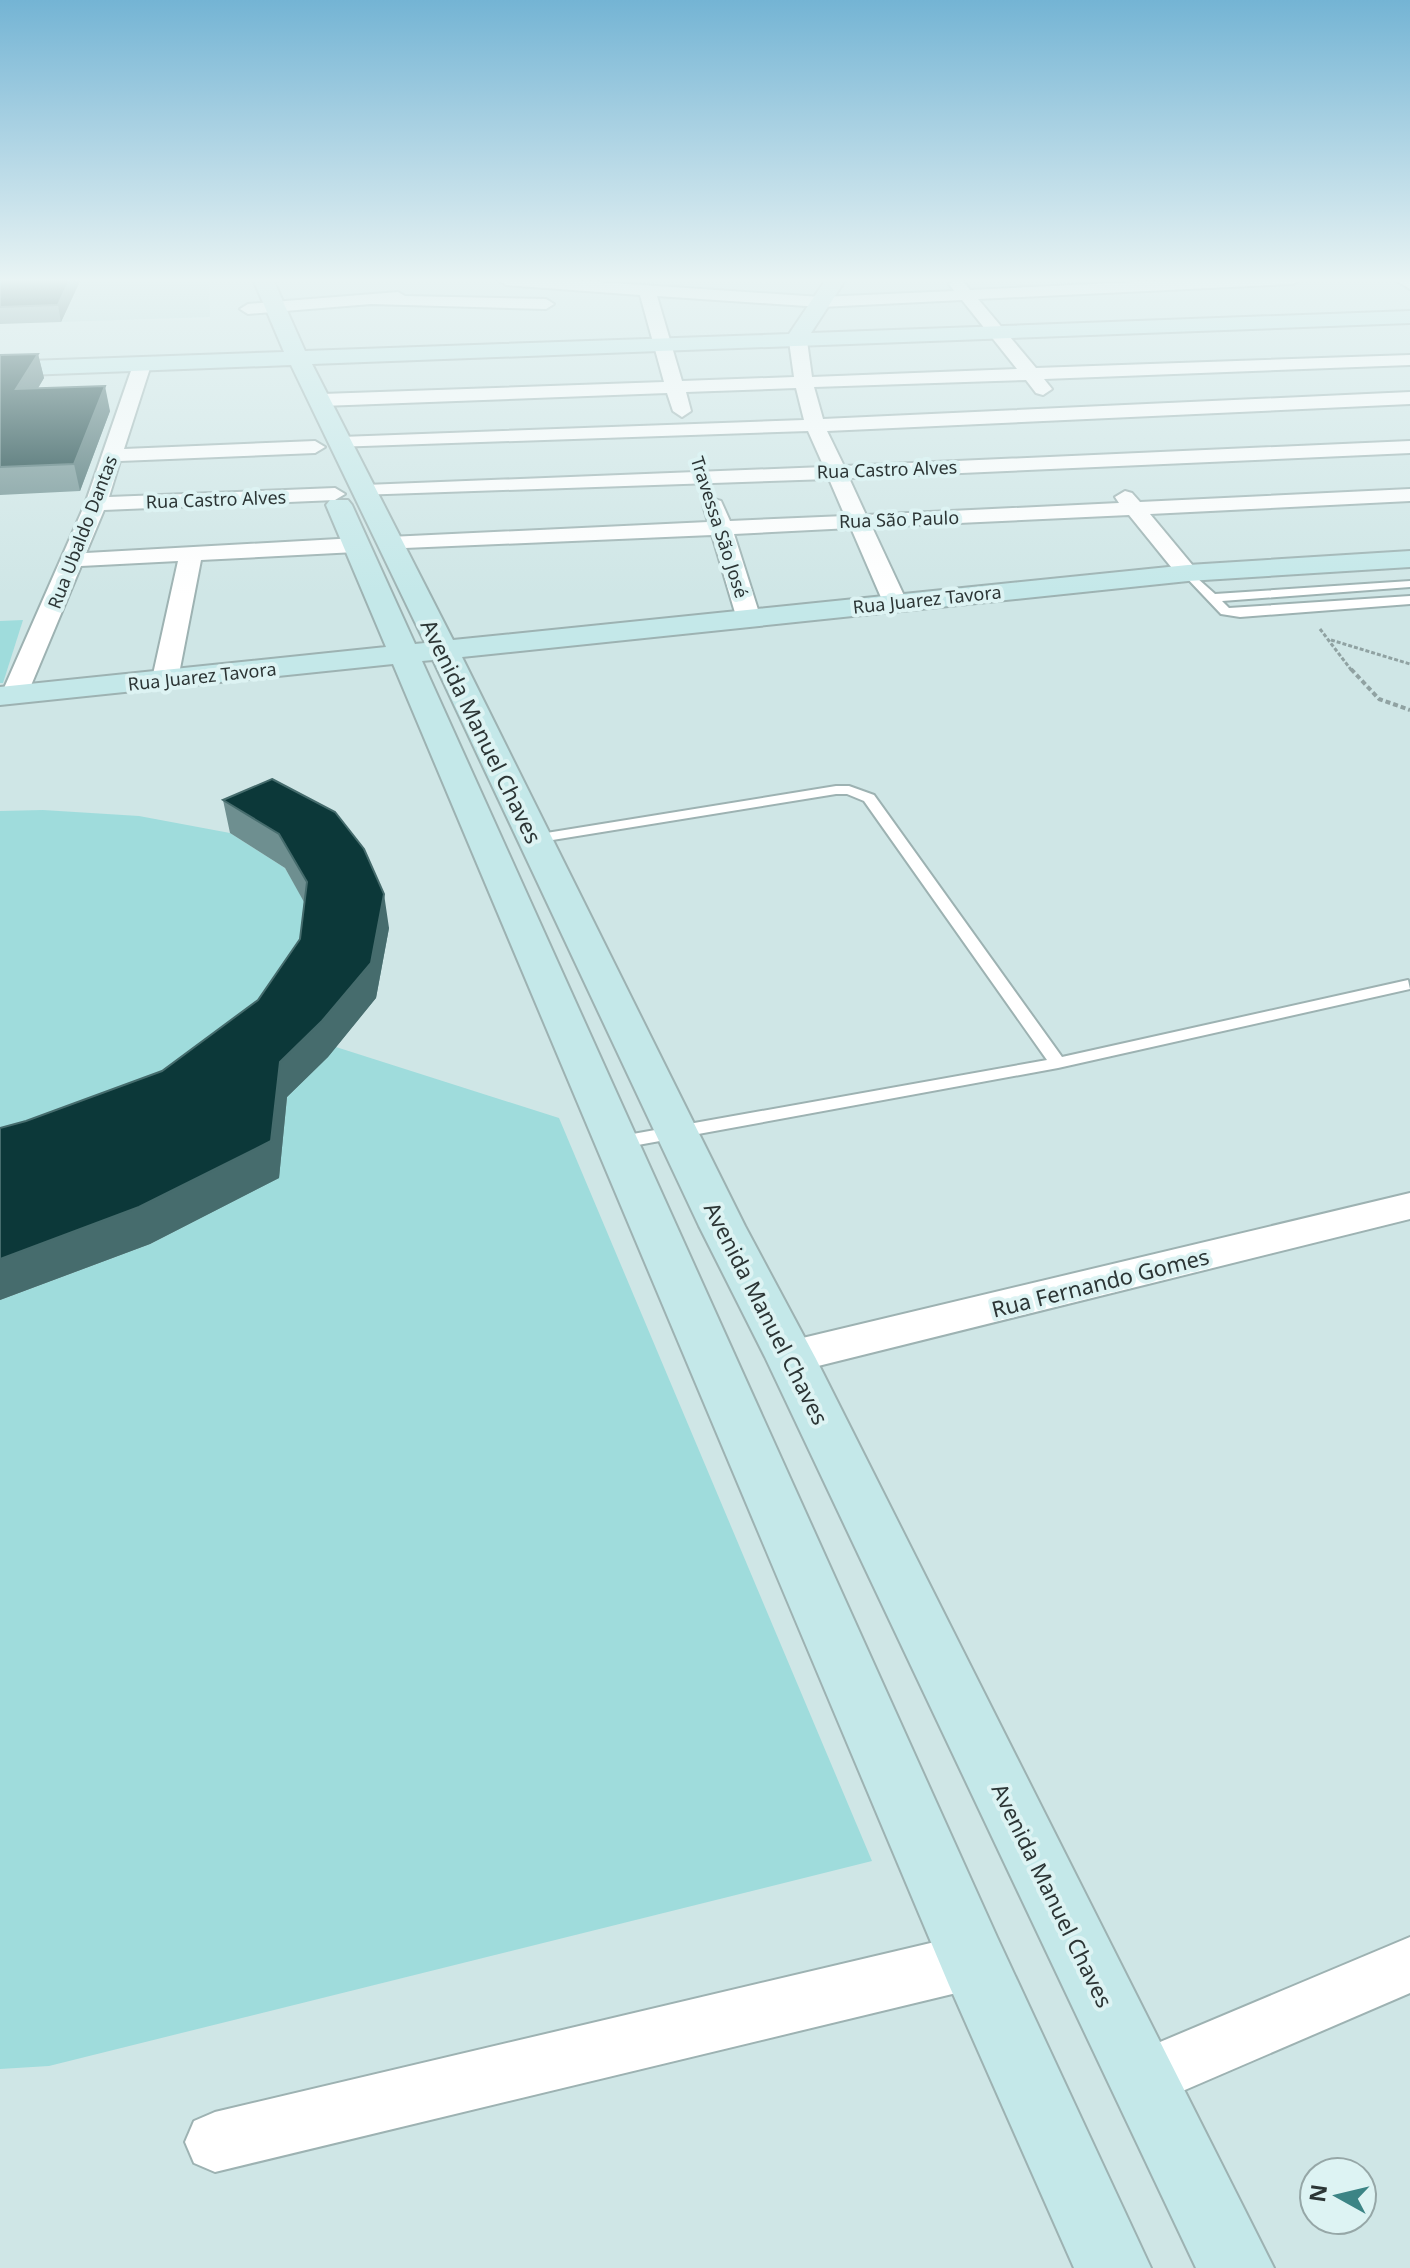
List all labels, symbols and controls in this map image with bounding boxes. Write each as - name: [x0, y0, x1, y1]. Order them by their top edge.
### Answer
- street label: Rua Ubaldo Dantas: [42, 452, 122, 612]
- street label: Travessa São José: [686, 453, 754, 601]
- street label: Rua Castro Alves: [816, 455, 958, 483]
- street label: Rua Castro Alves: [145, 485, 287, 513]
- street label: Rua São Paulo: [838, 505, 960, 533]
- street label: Rua Juarez Tavora: [852, 579, 1002, 619]
- street label: Avenida Manuel Chaves: [415, 614, 549, 848]
- street label: Rua Juarez Tavora: [127, 656, 277, 696]
- street label: Avenida Manuel Chaves: [698, 1197, 836, 1429]
- street label: Rua Fernando Gomes: [988, 1240, 1212, 1324]
- street label: Avenida Manuel Chaves: [986, 1778, 1120, 2012]
- north arrow: [1298, 2156, 1378, 2236]
- text: N: [1301, 2182, 1333, 2204]

